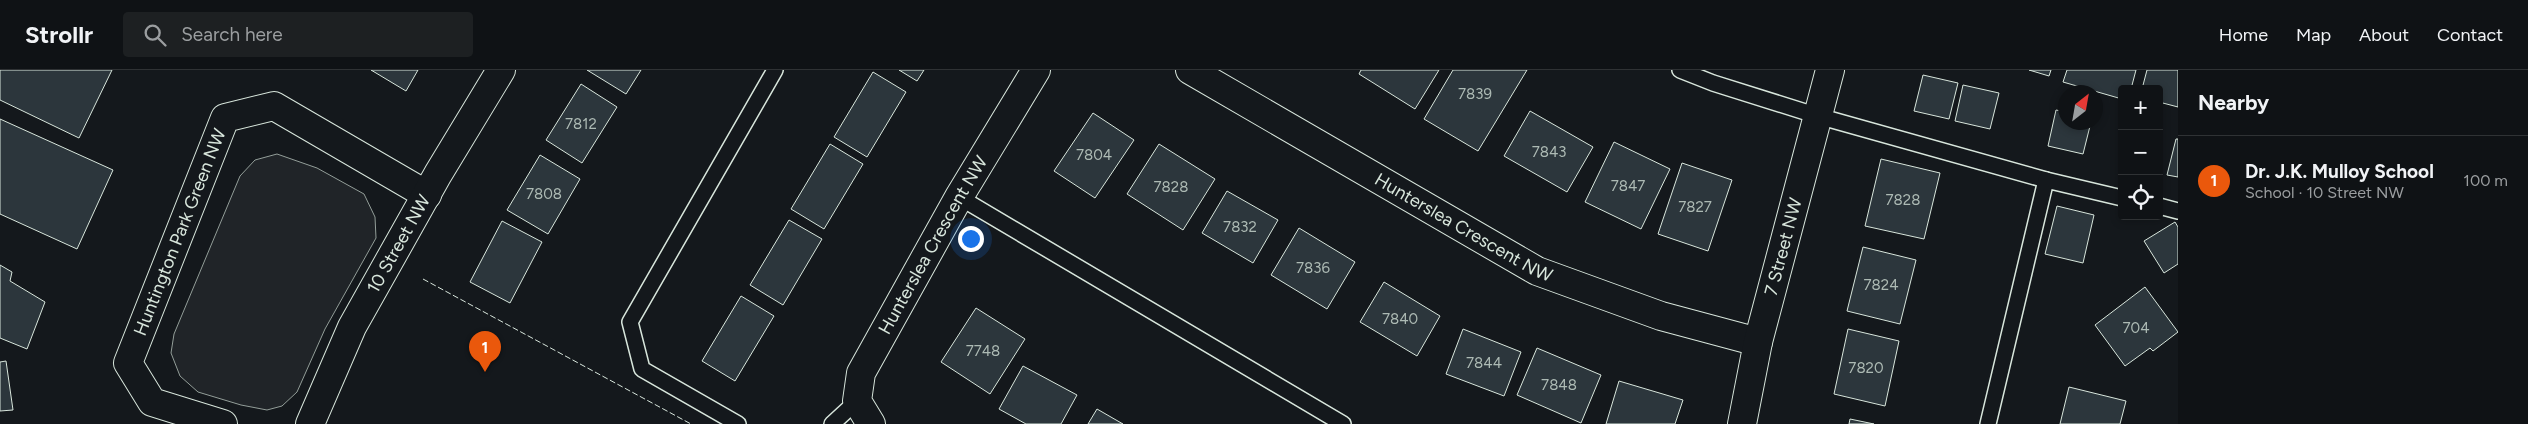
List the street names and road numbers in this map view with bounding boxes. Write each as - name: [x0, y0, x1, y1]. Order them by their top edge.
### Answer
- street label: Huntington Park Green NW: [129, 125, 231, 339]
- street label: Hunterslea Crescent NW: [874, 151, 993, 338]
- street label: Hunterslea Crescent NW: [1371, 168, 1556, 287]
- street label: 10 Street NW: [362, 190, 435, 297]
- street label: 7 Street NW: [1760, 195, 1807, 298]

